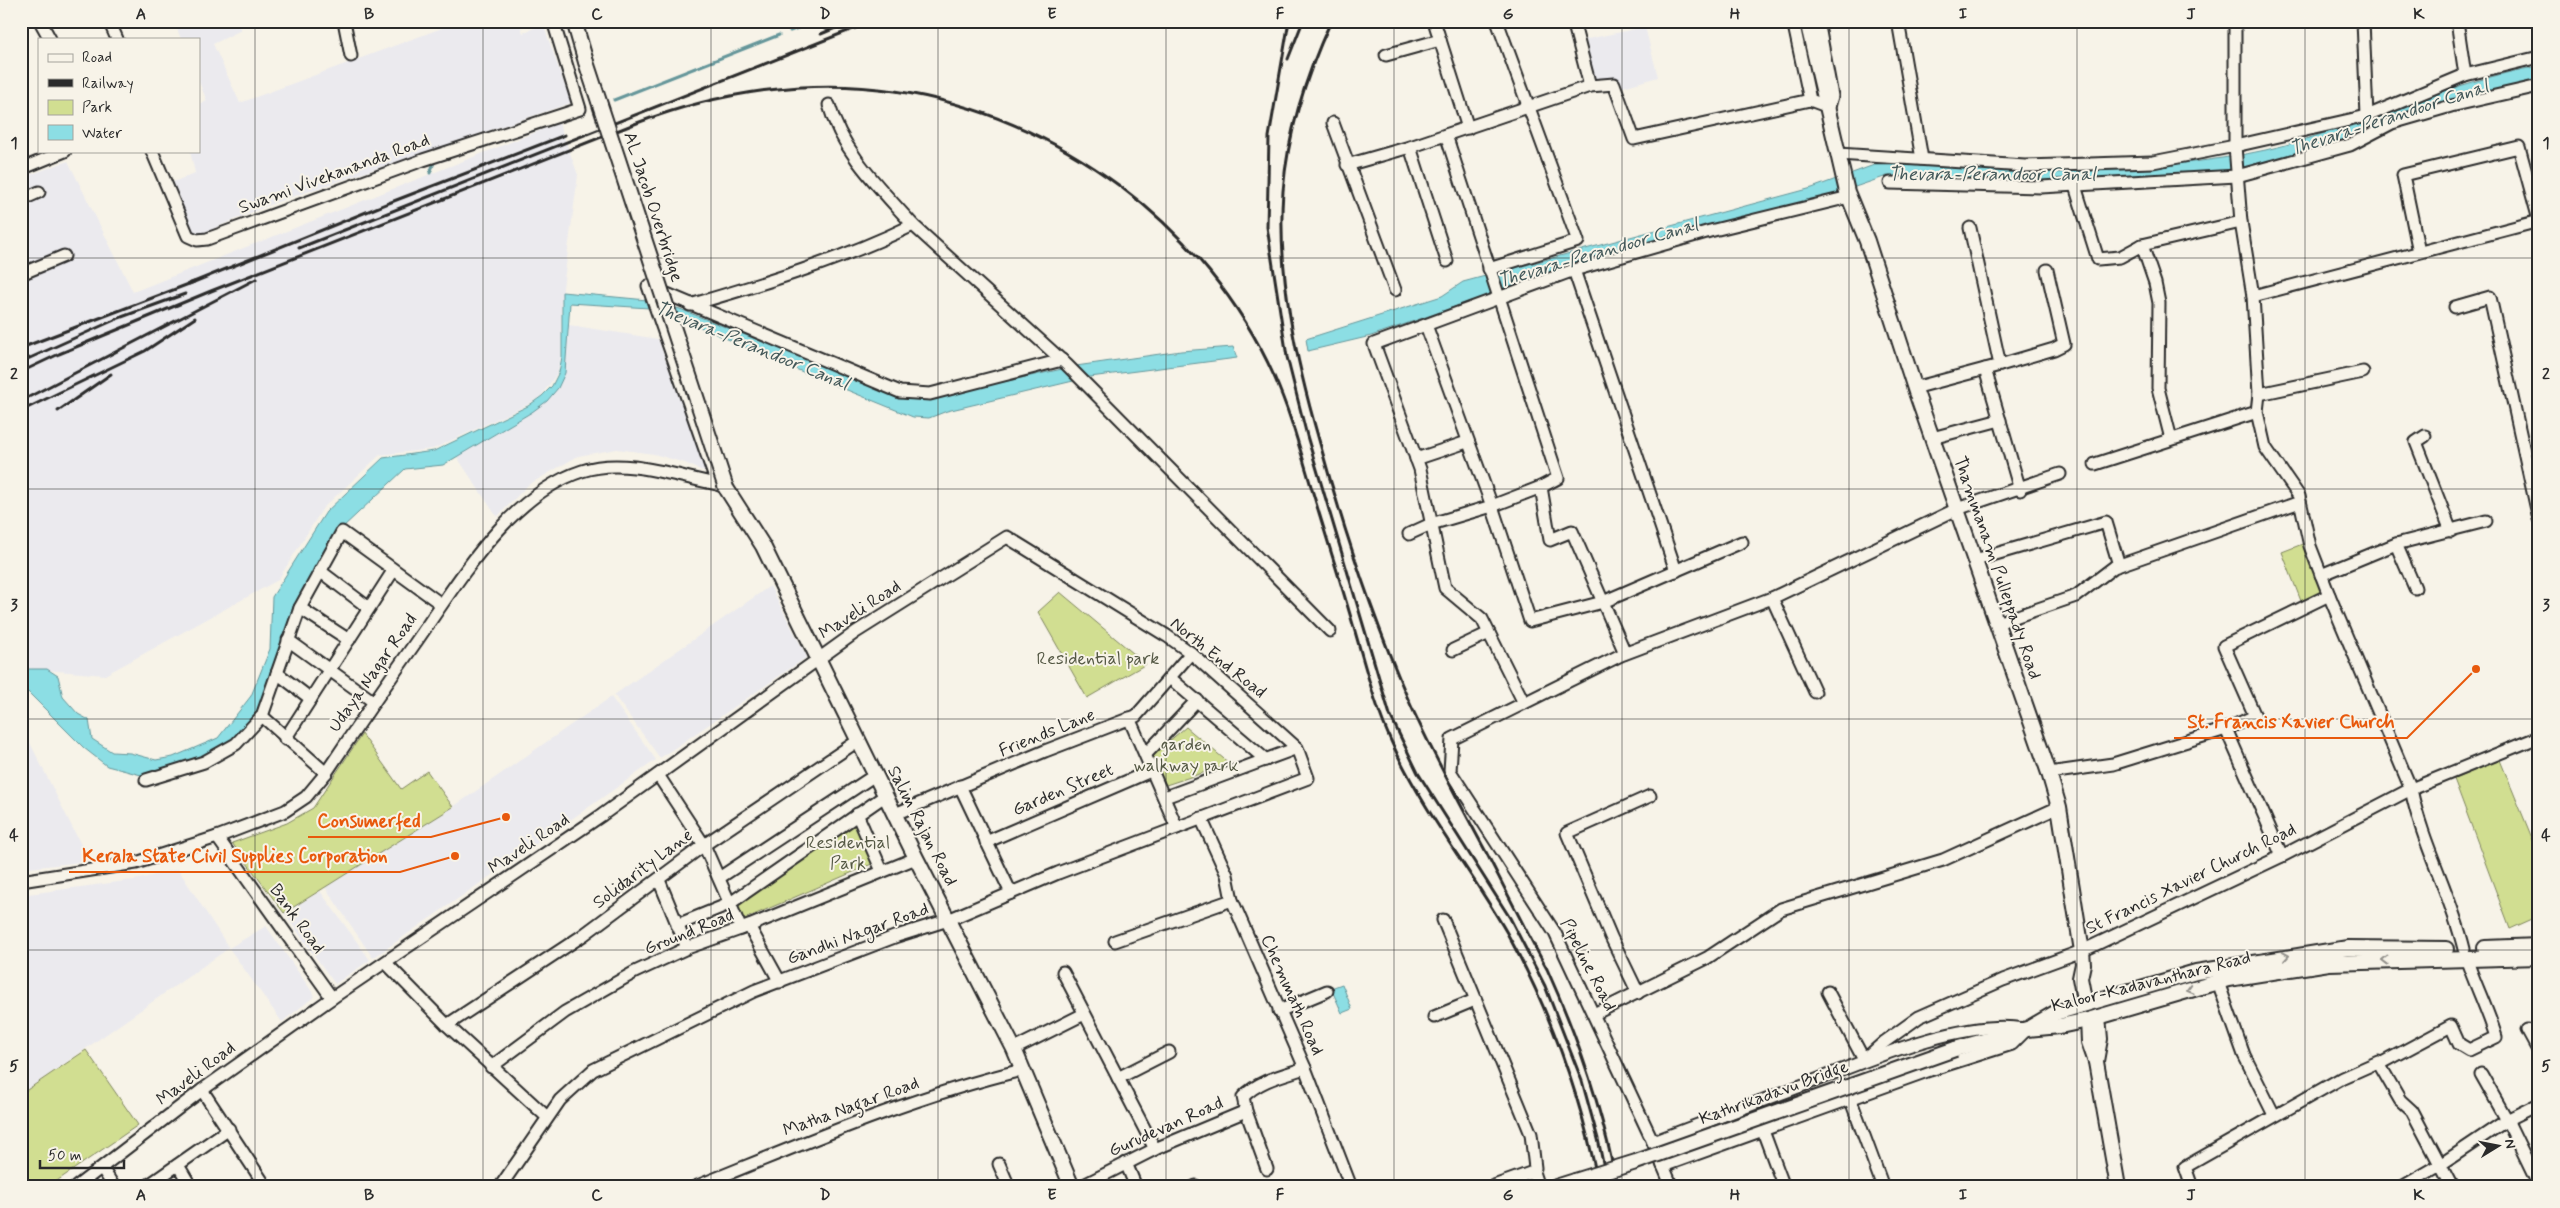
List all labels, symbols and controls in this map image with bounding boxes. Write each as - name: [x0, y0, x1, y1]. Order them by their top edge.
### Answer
- text: A: [136, 4, 146, 25]
- text: B: [364, 4, 374, 25]
- text: C: [591, 4, 603, 25]
- text: D: [819, 4, 831, 25]
- text: E: [1047, 4, 1057, 25]
- text: F: [1276, 4, 1285, 25]
- text: G: [1503, 4, 1514, 25]
- text: H: [1730, 4, 1741, 25]
- text: I: [1959, 4, 1968, 25]
- text: J: [2186, 4, 2196, 25]
- text: K: [2413, 4, 2425, 25]
- legend: [38, 38, 200, 152]
- text: Road: [82, 48, 112, 68]
- text: Railway: [82, 74, 134, 94]
- water label: Thevara-Perandoor Canal: [2286, 74, 2493, 162]
- text: Park: [82, 98, 112, 118]
- text: Water: [82, 124, 122, 144]
- street label: Swami Vivekananda Road: [235, 128, 433, 220]
- street label: AL Jacob Overbridge: [617, 129, 689, 285]
- text: 1: [10, 133, 18, 154]
- text: 1: [2542, 133, 2550, 154]
- water label: Thevara-Perandoor Canal: [1888, 162, 2097, 187]
- water label: Thevara-Perandoor Canal: [1495, 212, 1702, 294]
- water label: Thevara-Perandoor Canal: [651, 296, 854, 397]
- text: 2: [10, 364, 18, 385]
- text: 2: [2542, 364, 2550, 385]
- street label: Thammanam Pulleppady Road: [1947, 453, 2047, 683]
- street label: Maveli Road: [814, 575, 906, 645]
- text: 3: [10, 595, 18, 616]
- text: 3: [2542, 595, 2550, 616]
- street label: Udaya Nagar Road: [323, 609, 423, 737]
- street label: North End Road: [1165, 612, 1271, 704]
- park label: Residential park: [1037, 647, 1159, 671]
- street label: Friends Lane: [995, 703, 1099, 763]
- callout: St. Francis Xavier Church: [2174, 704, 2407, 738]
- text: St. Francis Xavier Church: [2187, 710, 2395, 735]
- park label: garden walkway park: [1133, 733, 1239, 778]
- street label: Garden Street: [1009, 758, 1118, 822]
- street label: Salim Rajan Road: [881, 762, 963, 890]
- callout: Consumerfed: [308, 803, 431, 837]
- street label: Maveli Road: [484, 808, 574, 880]
- text: Consumerfed: [317, 809, 421, 834]
- street label: St Francis Xavier Church Road: [2082, 817, 2300, 941]
- street label: Solidarity Lane: [588, 823, 698, 915]
- text: 4: [9, 825, 19, 846]
- text: 4: [2541, 825, 2551, 846]
- park label: Residential Park: [806, 831, 890, 876]
- callout: Kerala State Civil Supplies Corporation: [69, 838, 400, 872]
- text: Kerala State Civil Supplies Corporation: [82, 844, 388, 869]
- street label: Bank Road: [264, 879, 330, 959]
- street label: Gandhi Nagar Road: [784, 897, 933, 972]
- street label: Ground Road: [641, 903, 737, 961]
- street label: Pipeline Road: [1554, 915, 1622, 1015]
- street label: Chemmath Road: [1255, 931, 1329, 1059]
- street label: Kaloor-Kadavanthara Road: [2049, 946, 2253, 1018]
- one-way arrow: [2281, 952, 2290, 962]
- one-way arrow: [2381, 955, 2388, 965]
- one-way arrow: [2187, 984, 2195, 994]
- street label: Maveli Road: [152, 1036, 240, 1112]
- street label: Kathrikadavu Bridge: [1696, 1055, 1853, 1133]
- text: 5: [9, 1056, 19, 1077]
- text: 5: [2541, 1056, 2551, 1077]
- street label: Matha Nagar Road: [780, 1071, 923, 1145]
- street label: Gurudevan Road: [1105, 1091, 1227, 1163]
- north arrow: [2472, 1120, 2522, 1170]
- scale bar: [40, 1138, 124, 1170]
- text: N: [2500, 1138, 2519, 1150]
- text: 50 m: [48, 1146, 82, 1166]
- text: A: [136, 1185, 146, 1206]
- text: B: [364, 1185, 374, 1206]
- text: C: [591, 1185, 603, 1206]
- text: D: [819, 1185, 831, 1206]
- text: E: [1047, 1185, 1057, 1206]
- text: F: [1276, 1185, 1285, 1206]
- text: G: [1503, 1185, 1514, 1206]
- text: H: [1730, 1185, 1741, 1206]
- text: I: [1959, 1185, 1968, 1206]
- text: J: [2186, 1185, 2196, 1206]
- text: K: [2413, 1185, 2425, 1206]

